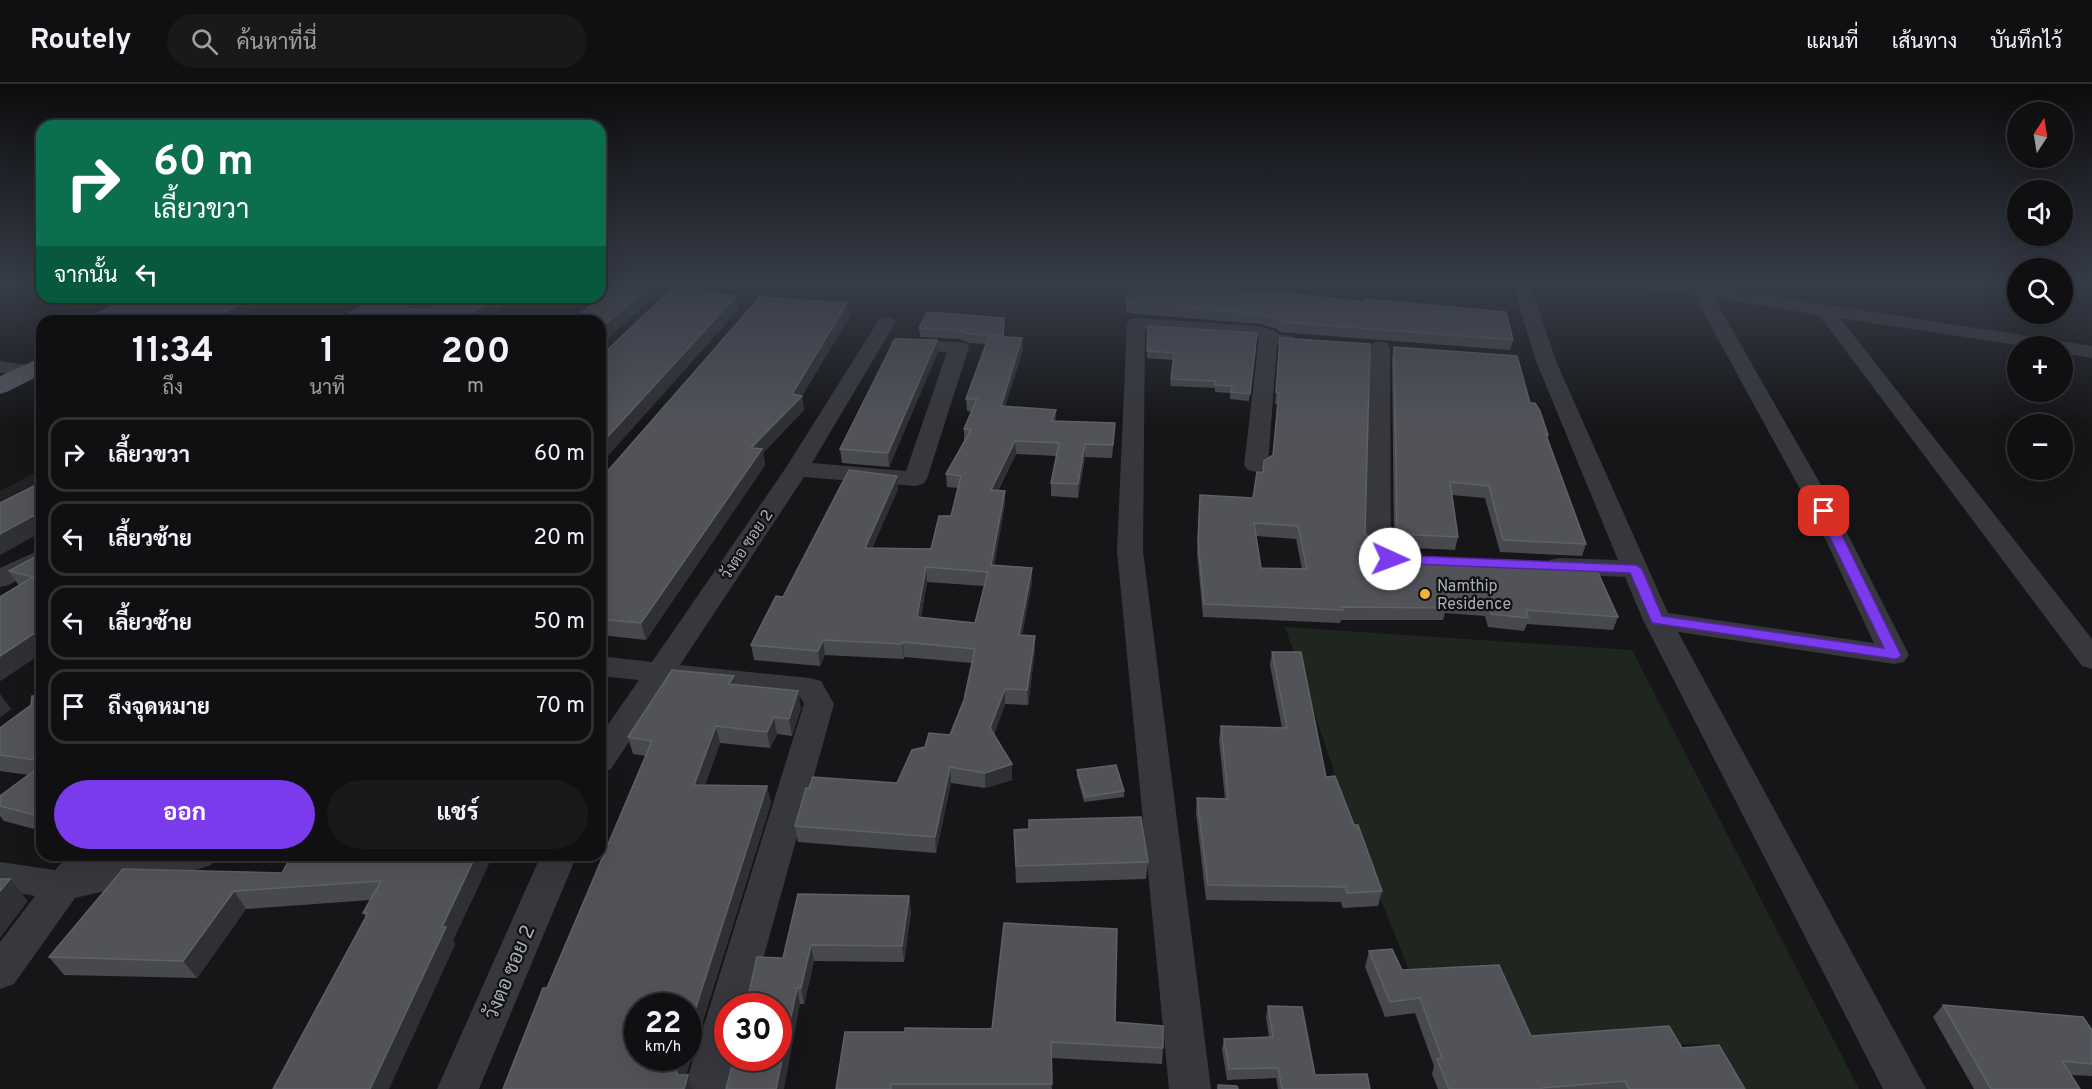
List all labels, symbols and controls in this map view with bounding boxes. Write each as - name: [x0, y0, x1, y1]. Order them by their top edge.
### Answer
- search box: [167, 14, 587, 68]
- text: Routely: [30, 23, 131, 59]
- icon: search: [188, 25, 221, 58]
- text: แผนที่: [1806, 29, 1859, 56]
- text: เส้นทาง: [1892, 29, 1957, 56]
- text: บันทึกไว้: [1990, 29, 2062, 56]
- text: ค้นหาที่นี่: [236, 30, 317, 57]
- north arrow: [2007, 102, 2073, 168]
- map controls: [2007, 102, 2073, 480]
- text: 60 m: [153, 137, 254, 190]
- icon: right: [54, 144, 132, 222]
- button: sound: [2007, 180, 2073, 246]
- text: เลี้ยวขวา: [153, 194, 249, 228]
- icon: left: [130, 258, 163, 291]
- button: search: [2007, 258, 2073, 324]
- text: จากนั้น: [54, 263, 118, 290]
- text: 11:34: [132, 329, 214, 375]
- text: 1: [320, 329, 335, 375]
- text: 200: [441, 330, 510, 376]
- button: +: [2007, 336, 2073, 402]
- text: m: [467, 374, 484, 400]
- text: ถึง: [162, 376, 183, 402]
- text: นาที: [310, 376, 345, 402]
- button: −: [2007, 414, 2073, 480]
- icon: right: [57, 438, 90, 471]
- text: 60 m: [534, 441, 585, 468]
- text: เลี้ยวขวา: [108, 443, 190, 470]
- pin: [1798, 485, 1849, 536]
- icon: arrive: [1807, 494, 1840, 527]
- street label: วังตอ ซอย 2: [715, 505, 778, 584]
- icon: left: [57, 522, 90, 555]
- text: 20 m: [534, 525, 585, 552]
- text: เลี้ยวซ้าย: [108, 527, 192, 554]
- position arrow: [1358, 527, 1422, 591]
- place label: Namthip Residence: [1437, 577, 1511, 615]
- marker: Namthip Residence: [1418, 587, 1432, 601]
- icon: left: [57, 606, 90, 639]
- text: 50 m: [533, 609, 585, 636]
- text: เลี้ยวซ้าย: [108, 611, 192, 638]
- icon: arrive: [57, 690, 90, 723]
- text: 70 m: [536, 693, 585, 720]
- text: ถึงจุดหมาย: [108, 695, 210, 722]
- button: ออก: [54, 780, 315, 849]
- button: แชร์: [327, 780, 588, 849]
- street label: วังตอ ซอย 2: [478, 921, 542, 1024]
- speed limit sign: 30: [714, 993, 792, 1071]
- text: 22: [645, 1006, 681, 1043]
- text: km/h: [645, 1038, 681, 1057]

